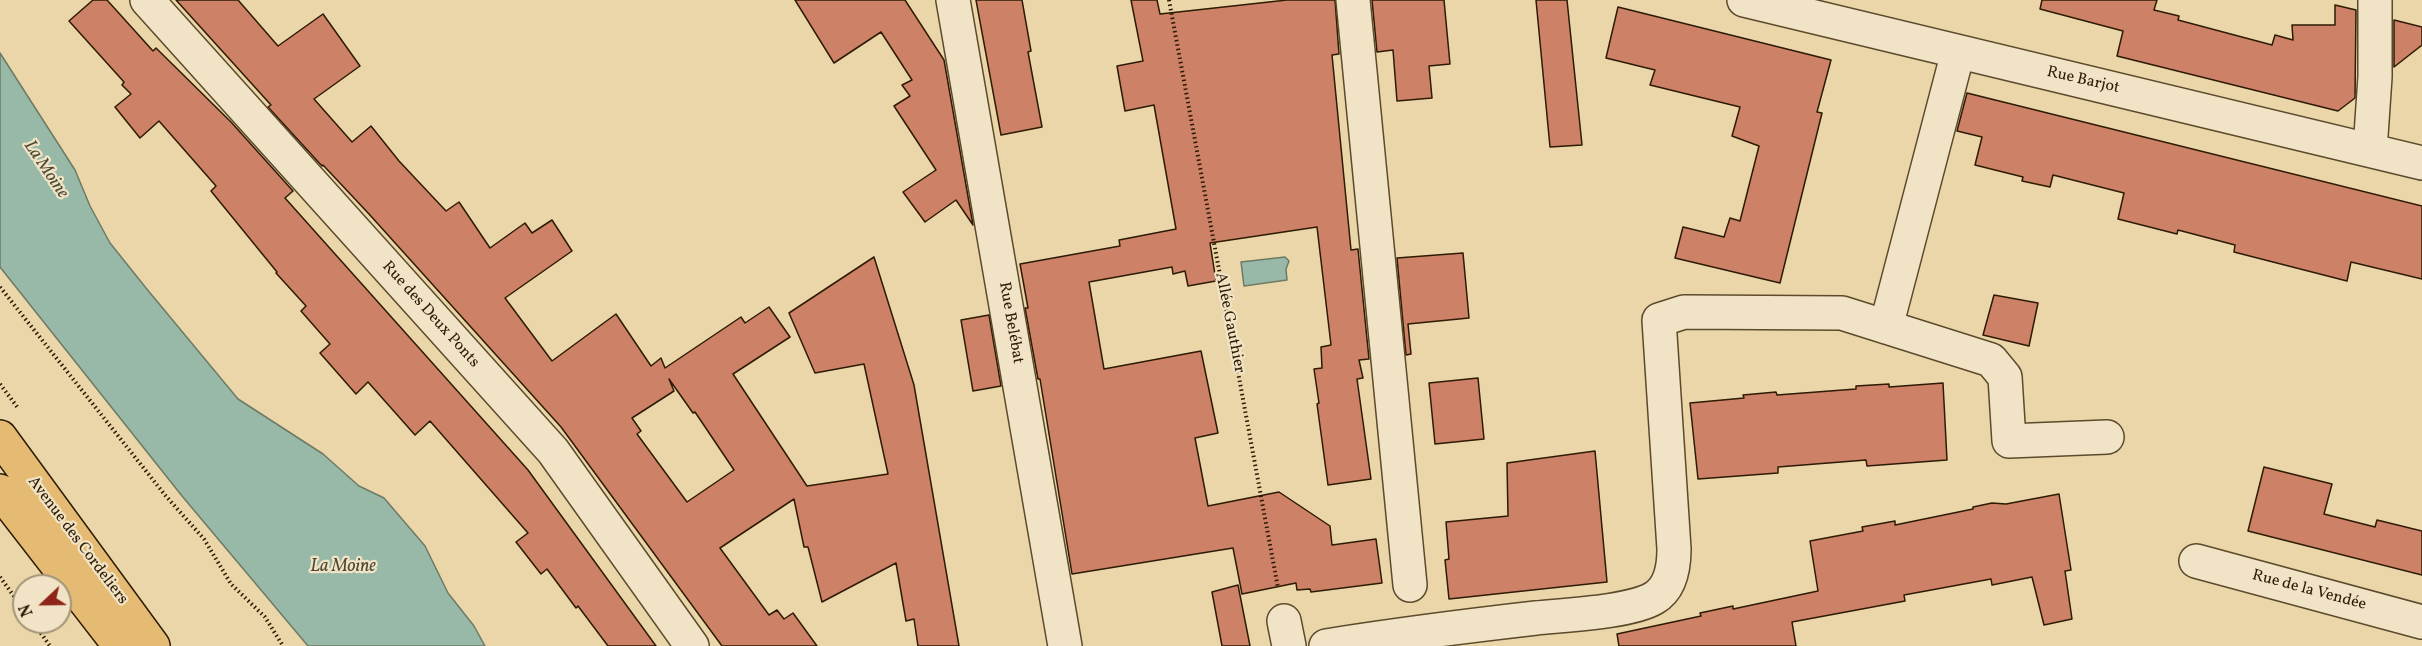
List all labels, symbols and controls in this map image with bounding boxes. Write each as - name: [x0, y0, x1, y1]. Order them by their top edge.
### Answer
- street label: Rue Barjot: [2045, 63, 2121, 99]
- water label: La Moine: [18, 137, 72, 203]
- street label: Rue des Deux Ponts: [377, 258, 483, 372]
- street label: Allée Gauthier: [1210, 271, 1248, 375]
- street label: Rue Belébat: [993, 281, 1027, 365]
- street label: Avenue des Cordeliers: [23, 473, 131, 609]
- water label: La Moine: [310, 557, 376, 579]
- street label: Rue de la Vendée: [2250, 567, 2368, 615]
- north arrow: [12, 574, 72, 634]
- text: N: [15, 600, 40, 620]

